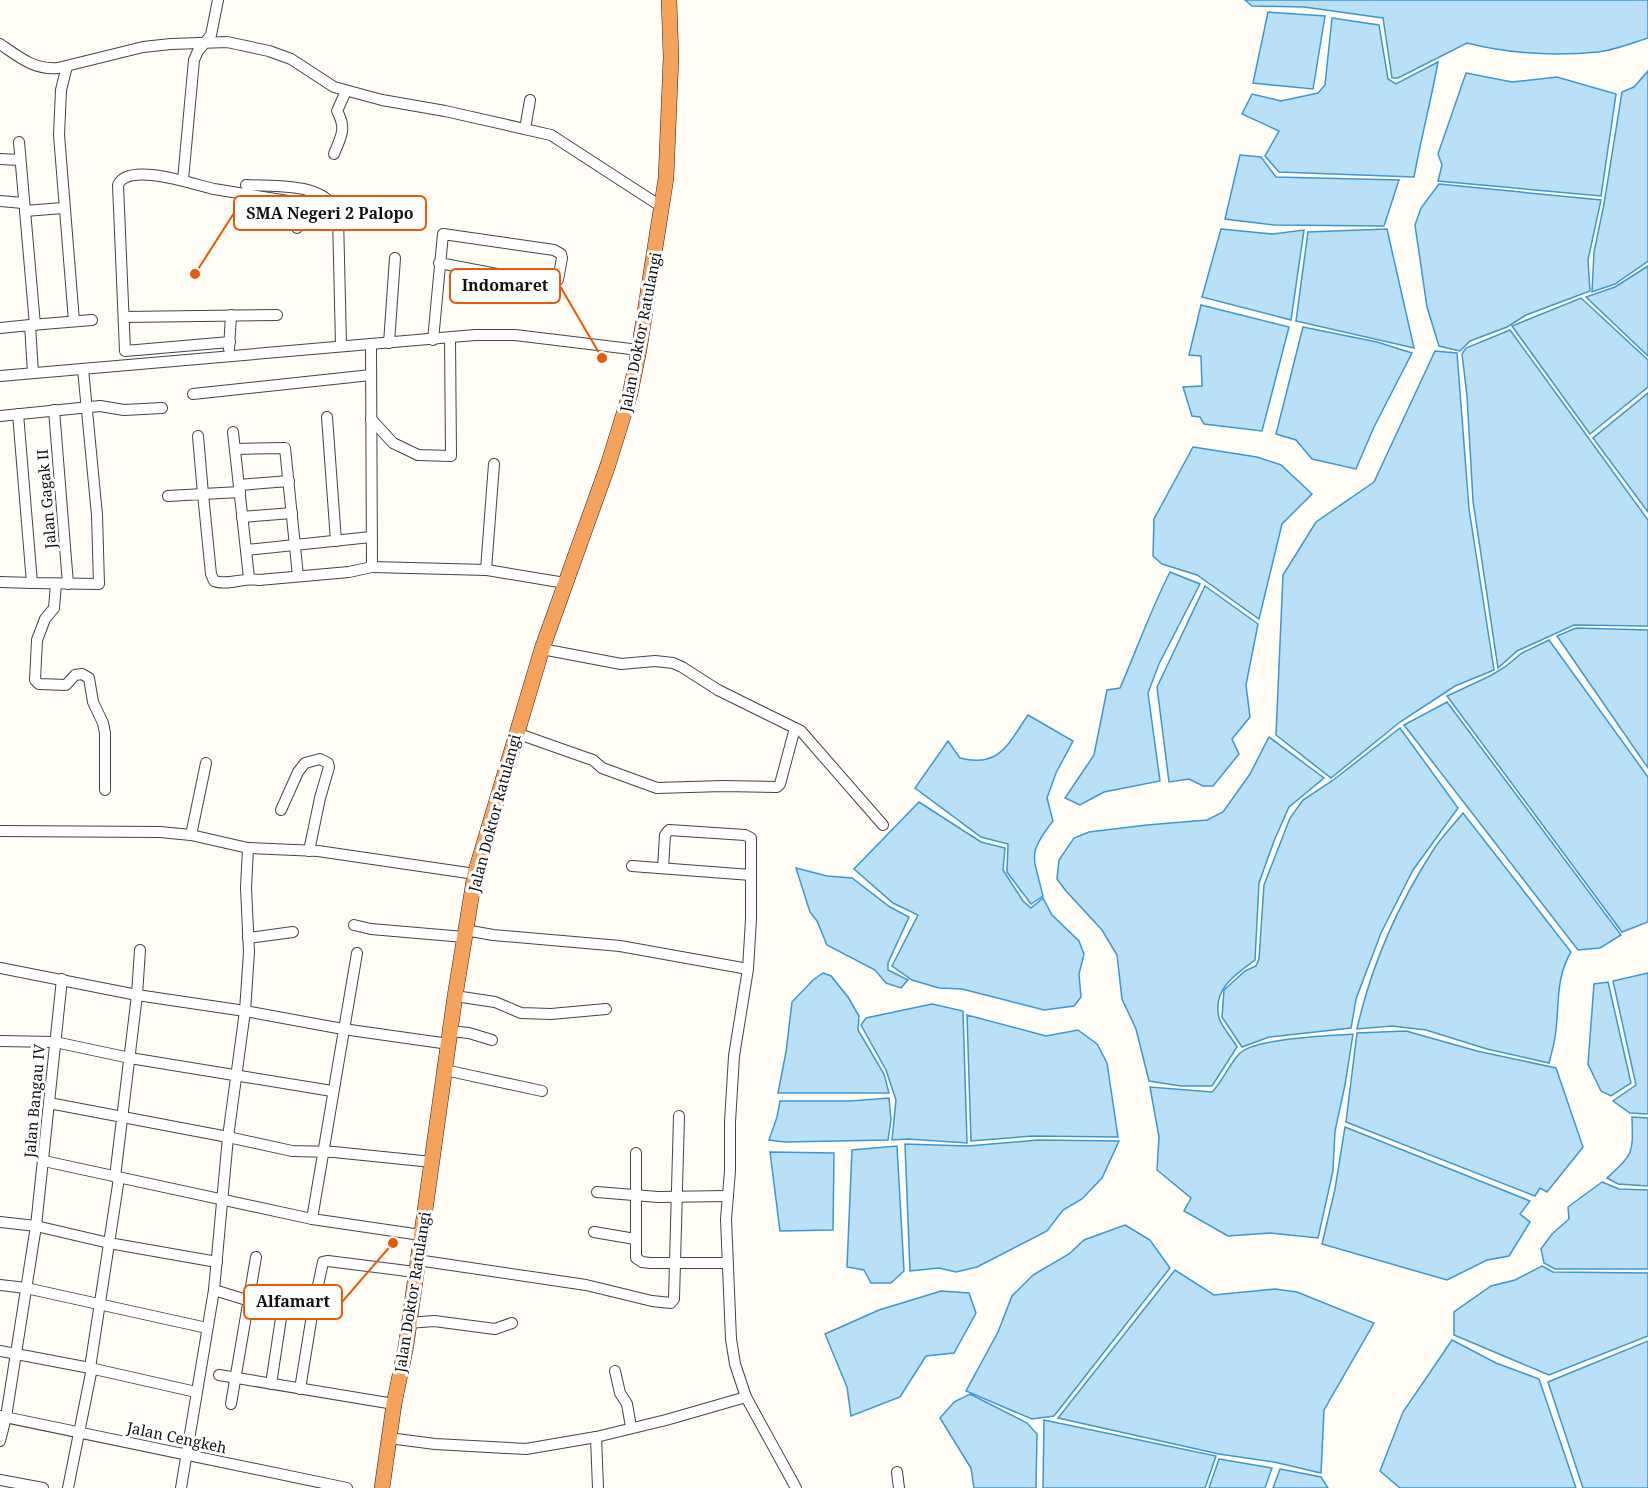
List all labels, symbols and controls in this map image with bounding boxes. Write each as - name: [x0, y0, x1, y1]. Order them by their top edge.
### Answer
- callout: SMA Negeri 2 Palopo: [234, 196, 426, 230]
- text: SMA Negeri 2 Palopo: [246, 202, 414, 224]
- street label: Jalan Doktor Ratulangi: [614, 250, 665, 415]
- callout: Indomaret: [450, 269, 560, 303]
- text: Indomaret: [462, 274, 549, 296]
- street label: Jalan Gagak II: [32, 448, 60, 551]
- street label: Jalan Doktor Ratulangi: [463, 732, 525, 895]
- street label: Jalan Bangau IV: [19, 1042, 49, 1160]
- street label: Jalan Doktor Ratulangi: [389, 1210, 435, 1375]
- callout: Alfamart: [244, 1285, 342, 1319]
- text: Alfamart: [256, 1290, 331, 1312]
- street label: Jalan Cengkeh: [124, 1416, 229, 1457]

